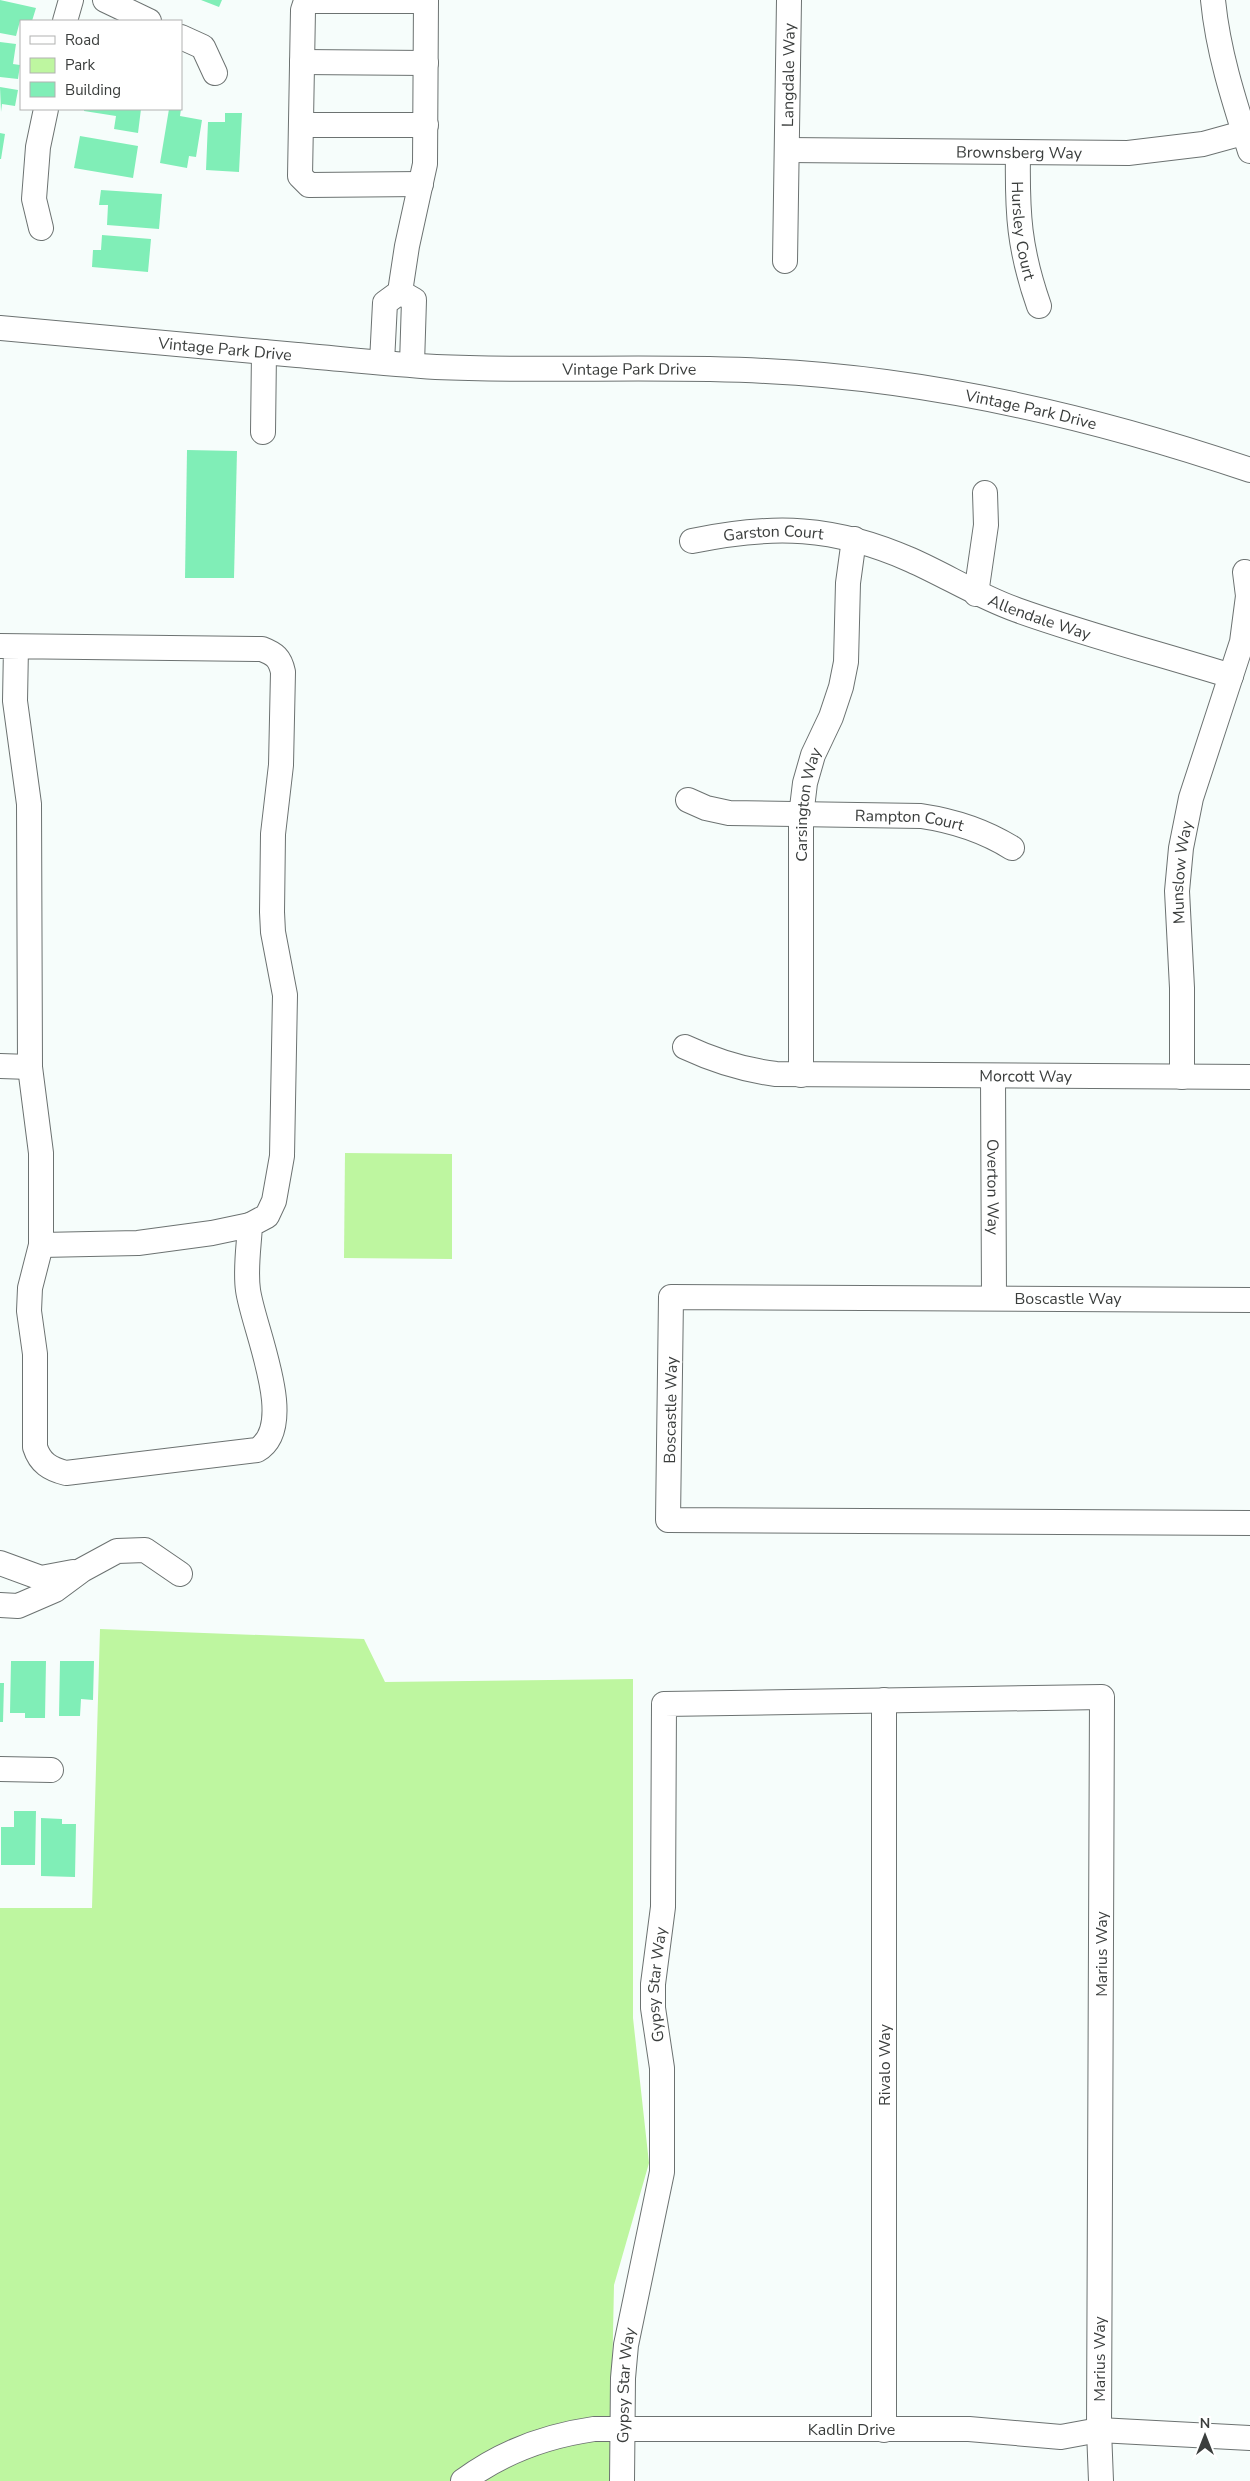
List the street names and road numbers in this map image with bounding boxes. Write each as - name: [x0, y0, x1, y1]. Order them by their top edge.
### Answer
- street label: Langdale Way: [777, 22, 801, 127]
- street label: Brownsberg Way: [956, 141, 1083, 165]
- street label: Hursley Court: [1006, 181, 1040, 283]
- street label: Vintage Park Drive: [156, 332, 293, 366]
- street label: Vintage Park Drive: [561, 358, 696, 381]
- street label: Vintage Park Drive: [962, 385, 1099, 435]
- street label: Garston Court: [722, 521, 825, 547]
- street label: Allendale Way: [984, 590, 1094, 646]
- street label: Carsington Way: [791, 743, 827, 862]
- street label: Rampton Court: [855, 805, 967, 837]
- street label: Munslow Way: [1167, 818, 1198, 925]
- street label: Morcott Way: [979, 1065, 1073, 1088]
- street label: Overton Way: [981, 1139, 1004, 1236]
- street label: Boscastle Way: [1014, 1288, 1122, 1310]
- street label: Boscastle Way: [659, 1356, 683, 1464]
- street label: Marius Way: [1091, 1910, 1113, 1997]
- street label: Gypsy Star Way: [643, 1925, 672, 2044]
- street label: Rivalo Way: [874, 2023, 896, 2106]
- street label: Marius Way: [1089, 2315, 1111, 2402]
- street label: Gypsy Star Way: [612, 2325, 642, 2443]
- street label: Kadlin Drive: [808, 2419, 895, 2441]

